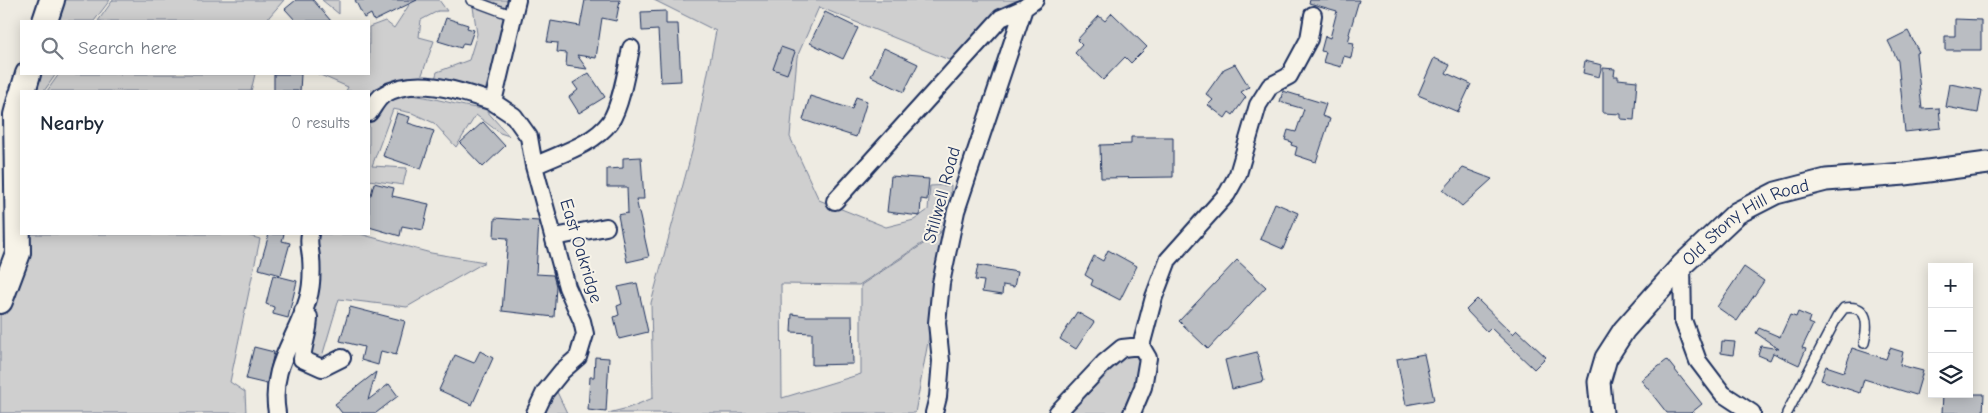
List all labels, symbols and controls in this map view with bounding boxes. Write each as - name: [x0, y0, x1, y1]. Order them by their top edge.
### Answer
- search box: [20, 20, 370, 75]
- icon: search: [38, 34, 66, 62]
- text: Search here: [78, 37, 177, 59]
- text: Nearby: [40, 111, 104, 135]
- text: 0 results: [291, 114, 350, 132]
- street label: Stillwell Road: [919, 144, 965, 246]
- street label: Old Stony Hill Road: [1678, 174, 1811, 270]
- street label: East Oakridge: [555, 196, 607, 306]
- map controls: [1928, 263, 1973, 398]
- button: +: [1928, 263, 1973, 308]
- button: −: [1928, 308, 1973, 353]
- button: layers: [1928, 353, 1973, 398]

